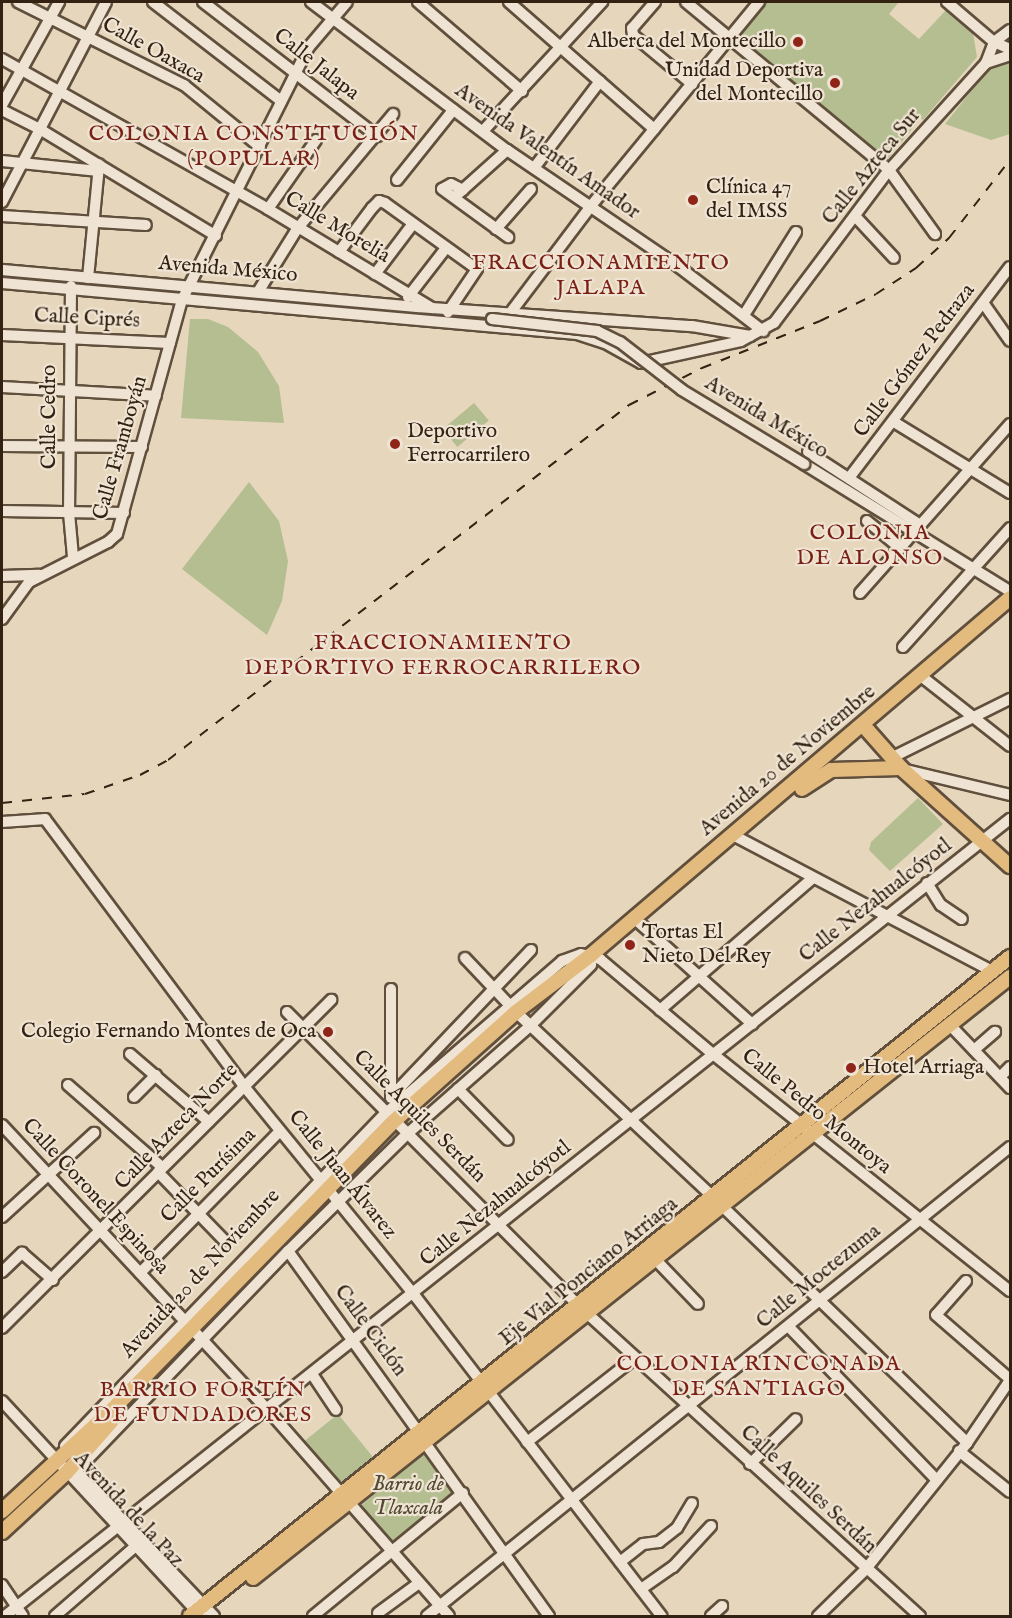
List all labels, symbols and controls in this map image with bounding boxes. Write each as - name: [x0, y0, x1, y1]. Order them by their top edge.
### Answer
- street label: Calle Oaxaca: [97, 12, 209, 90]
- street label: Calle Jalapa: [268, 24, 364, 106]
- place label: Alberca del Montecillo: [588, 29, 786, 55]
- marker: Alberca del Montecillo: [791, 35, 805, 49]
- place label: Unidad Deportiva del Montecillo: [665, 58, 823, 108]
- marker: Unidad Deportiva del Montecillo: [828, 76, 842, 90]
- street label: Avenida Valentín Amador: [450, 78, 644, 226]
- street label: Calle Azteca Sur: [817, 104, 927, 230]
- district label: COLONIA CONSTITUCIÓN (POPULAR): [88, 121, 420, 172]
- place label: Clínica 47 del IMSS: [706, 175, 791, 225]
- street label: Calle Morelia: [280, 187, 394, 269]
- marker: Clínica 47 del IMSS: [684, 191, 702, 209]
- district label: FRACCIONAMIENTO JALAPA: [472, 250, 730, 302]
- street label: Avenida México: [157, 251, 299, 289]
- street label: Calle Gómez Pedraza: [849, 279, 981, 443]
- street label: Calle Ciprés: [33, 304, 141, 334]
- street label: Calle Cedro: [37, 365, 63, 469]
- street label: Avenida México: [700, 371, 832, 465]
- street label: Calle Framboyán: [88, 373, 154, 523]
- place label: Deportivo Ferrocarrilero: [407, 419, 530, 469]
- marker: Deportivo Ferrocarrilero: [388, 437, 402, 451]
- district label: COLONIA DE ALONSO: [796, 520, 944, 572]
- district label: FRACCIONAMIENTO DEPORTIVO FERROCARRILERO: [244, 630, 642, 682]
- street label: Avenida 20 de Noviembre: [695, 680, 881, 842]
- street label: Calle Nezahualcóyotl: [795, 834, 957, 968]
- place label: Tortas El Nieto Del Rey: [642, 920, 771, 970]
- marker: Tortas El Nieto Del Rey: [623, 938, 637, 952]
- place label: Colegio Fernando Montes de Oca: [21, 1019, 316, 1045]
- marker: Colegio Fernando Montes de Oca: [321, 1025, 335, 1039]
- street label: Calle Pedro Montoya: [736, 1044, 896, 1180]
- street label: Calle Aquiles Serdán: [347, 1045, 491, 1189]
- place label: Hotel Arriaga: [863, 1055, 984, 1081]
- street label: Calle Azteca Norte: [110, 1058, 244, 1196]
- marker: Hotel Arriaga: [844, 1061, 858, 1075]
- street label: Calle Juan Álvarez: [282, 1105, 402, 1245]
- street label: Calle Coronel Espinosa: [16, 1114, 174, 1280]
- street label: Calle Purísima: [156, 1123, 262, 1229]
- street label: Calle Nezahualcóyotl: [415, 1135, 577, 1273]
- street label: Avenida 20 de Noviembre: [116, 1184, 286, 1364]
- street label: Eje Vial Ponciano Arriaga: [495, 1192, 683, 1352]
- street label: Calle Moctezuma: [752, 1219, 886, 1335]
- street label: Calle Ciclón: [328, 1280, 412, 1382]
- district label: COLONIA RINCONADA DE SANTIAGO: [617, 1351, 901, 1402]
- district label: BARRIO FORTÍN DE FUNDADORES: [93, 1377, 313, 1428]
- street label: Calle Aquiles Serdán: [734, 1420, 882, 1560]
- street label: Avenida de la Paz: [68, 1447, 188, 1573]
- park label: Barrio de Tlaxcala: [372, 1472, 444, 1522]

